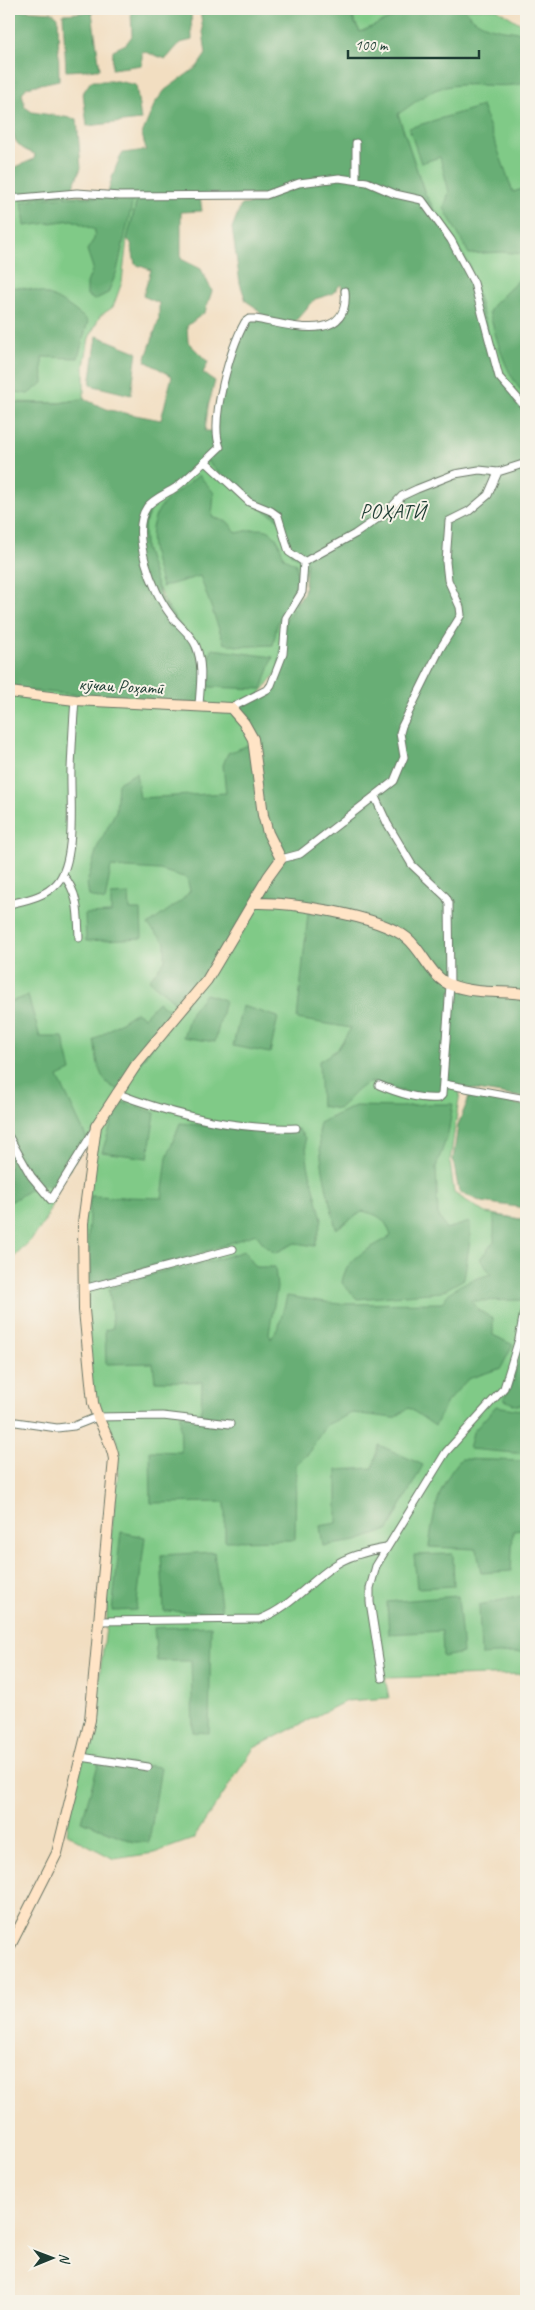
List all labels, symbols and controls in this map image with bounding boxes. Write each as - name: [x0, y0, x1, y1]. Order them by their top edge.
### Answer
- scale bar: [348, 28, 479, 60]
- text: 100 m: [355, 36, 389, 55]
- district label: РОҲАТӢ: [360, 499, 429, 524]
- street label: кӯчаи Роҳатӣ: [78, 673, 165, 699]
- north arrow: [28, 2232, 78, 2282]
- text: N: [56, 2253, 73, 2265]

